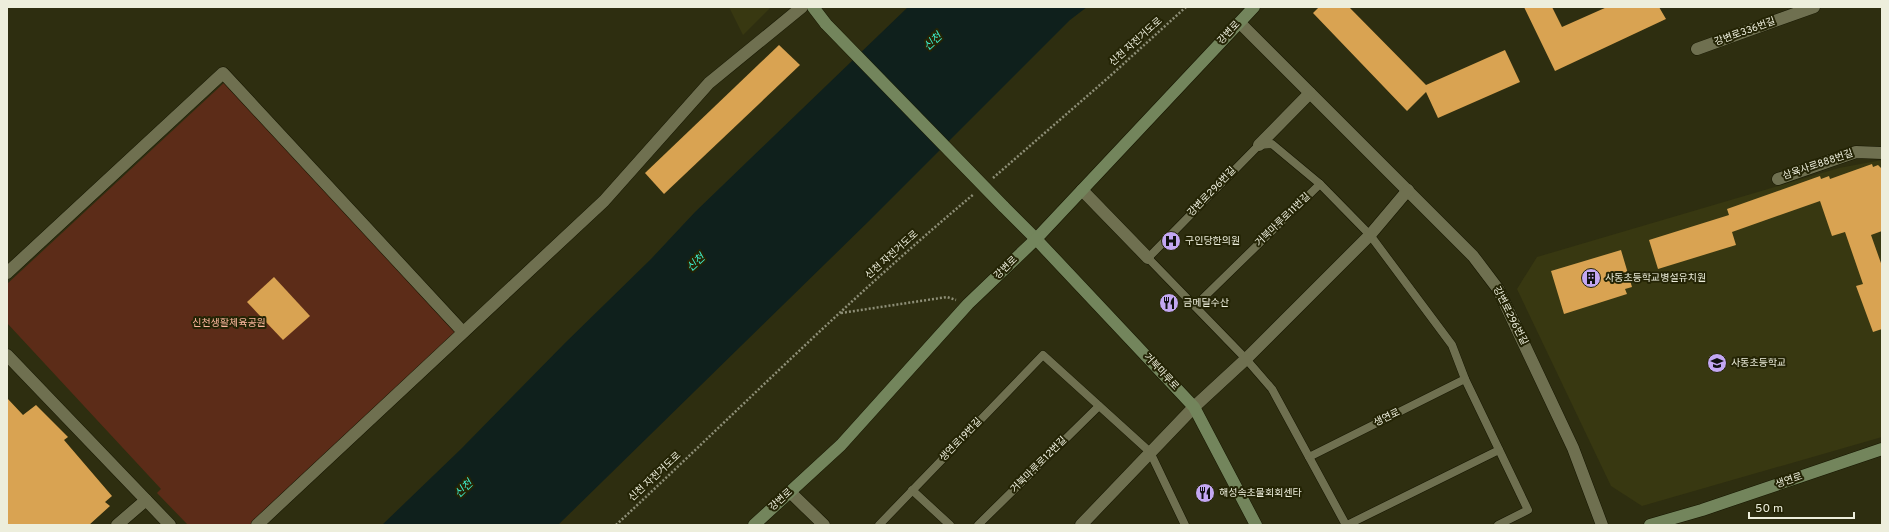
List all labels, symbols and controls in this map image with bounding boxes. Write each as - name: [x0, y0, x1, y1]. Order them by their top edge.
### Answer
- street label: 신천 자전거도로: [1107, 15, 1165, 69]
- street label: 강변로336번길: [1713, 15, 1777, 49]
- street label: 강변로: [1215, 18, 1243, 48]
- water label: 신천: [921, 29, 947, 54]
- street label: 삼육사로888번길: [1781, 147, 1855, 183]
- street label: 강변로296번길: [1185, 164, 1239, 220]
- street label: 거북마루로11번길: [1253, 190, 1313, 250]
- street label: 신천 자전거도로: [863, 228, 921, 282]
- hospital icon: 구인당한의원: [1160, 230, 1182, 252]
- place label: 구인당한의원: [1185, 235, 1240, 248]
- water label: 신천: [684, 250, 710, 275]
- street label: 강변로: [992, 254, 1020, 282]
- building icon: 사동초등학교병설유치원: [1580, 267, 1602, 289]
- place label: 사동초등학교병설유치원: [1605, 272, 1706, 285]
- street label: 강변로296번길: [1490, 285, 1530, 347]
- restaurant icon: 금메달수산: [1158, 292, 1180, 314]
- place label: 금메달수산: [1183, 297, 1229, 310]
- park label: 신천생활체육공원: [192, 317, 266, 330]
- street label: 거북마루로: [1141, 351, 1181, 393]
- school or university icon: 사동초등학교: [1706, 352, 1728, 374]
- place label: 사동초등학교: [1731, 357, 1786, 370]
- street label: 생연로: [1372, 406, 1402, 430]
- street label: 생연로19번길: [937, 415, 985, 465]
- street label: 거북마루로12번길: [1008, 434, 1070, 496]
- street label: 신천 자전거도로: [626, 449, 684, 505]
- street label: 생연로: [1774, 470, 1804, 492]
- water label: 신천: [452, 476, 477, 501]
- restaurant icon: 해성속초물회회센타: [1194, 482, 1216, 504]
- street label: 강변로: [766, 486, 796, 514]
- place label: 해성속초물회회센타: [1219, 487, 1302, 500]
- scale bar: [1749, 494, 1854, 520]
- text: 50 m: [1755, 501, 1783, 517]

